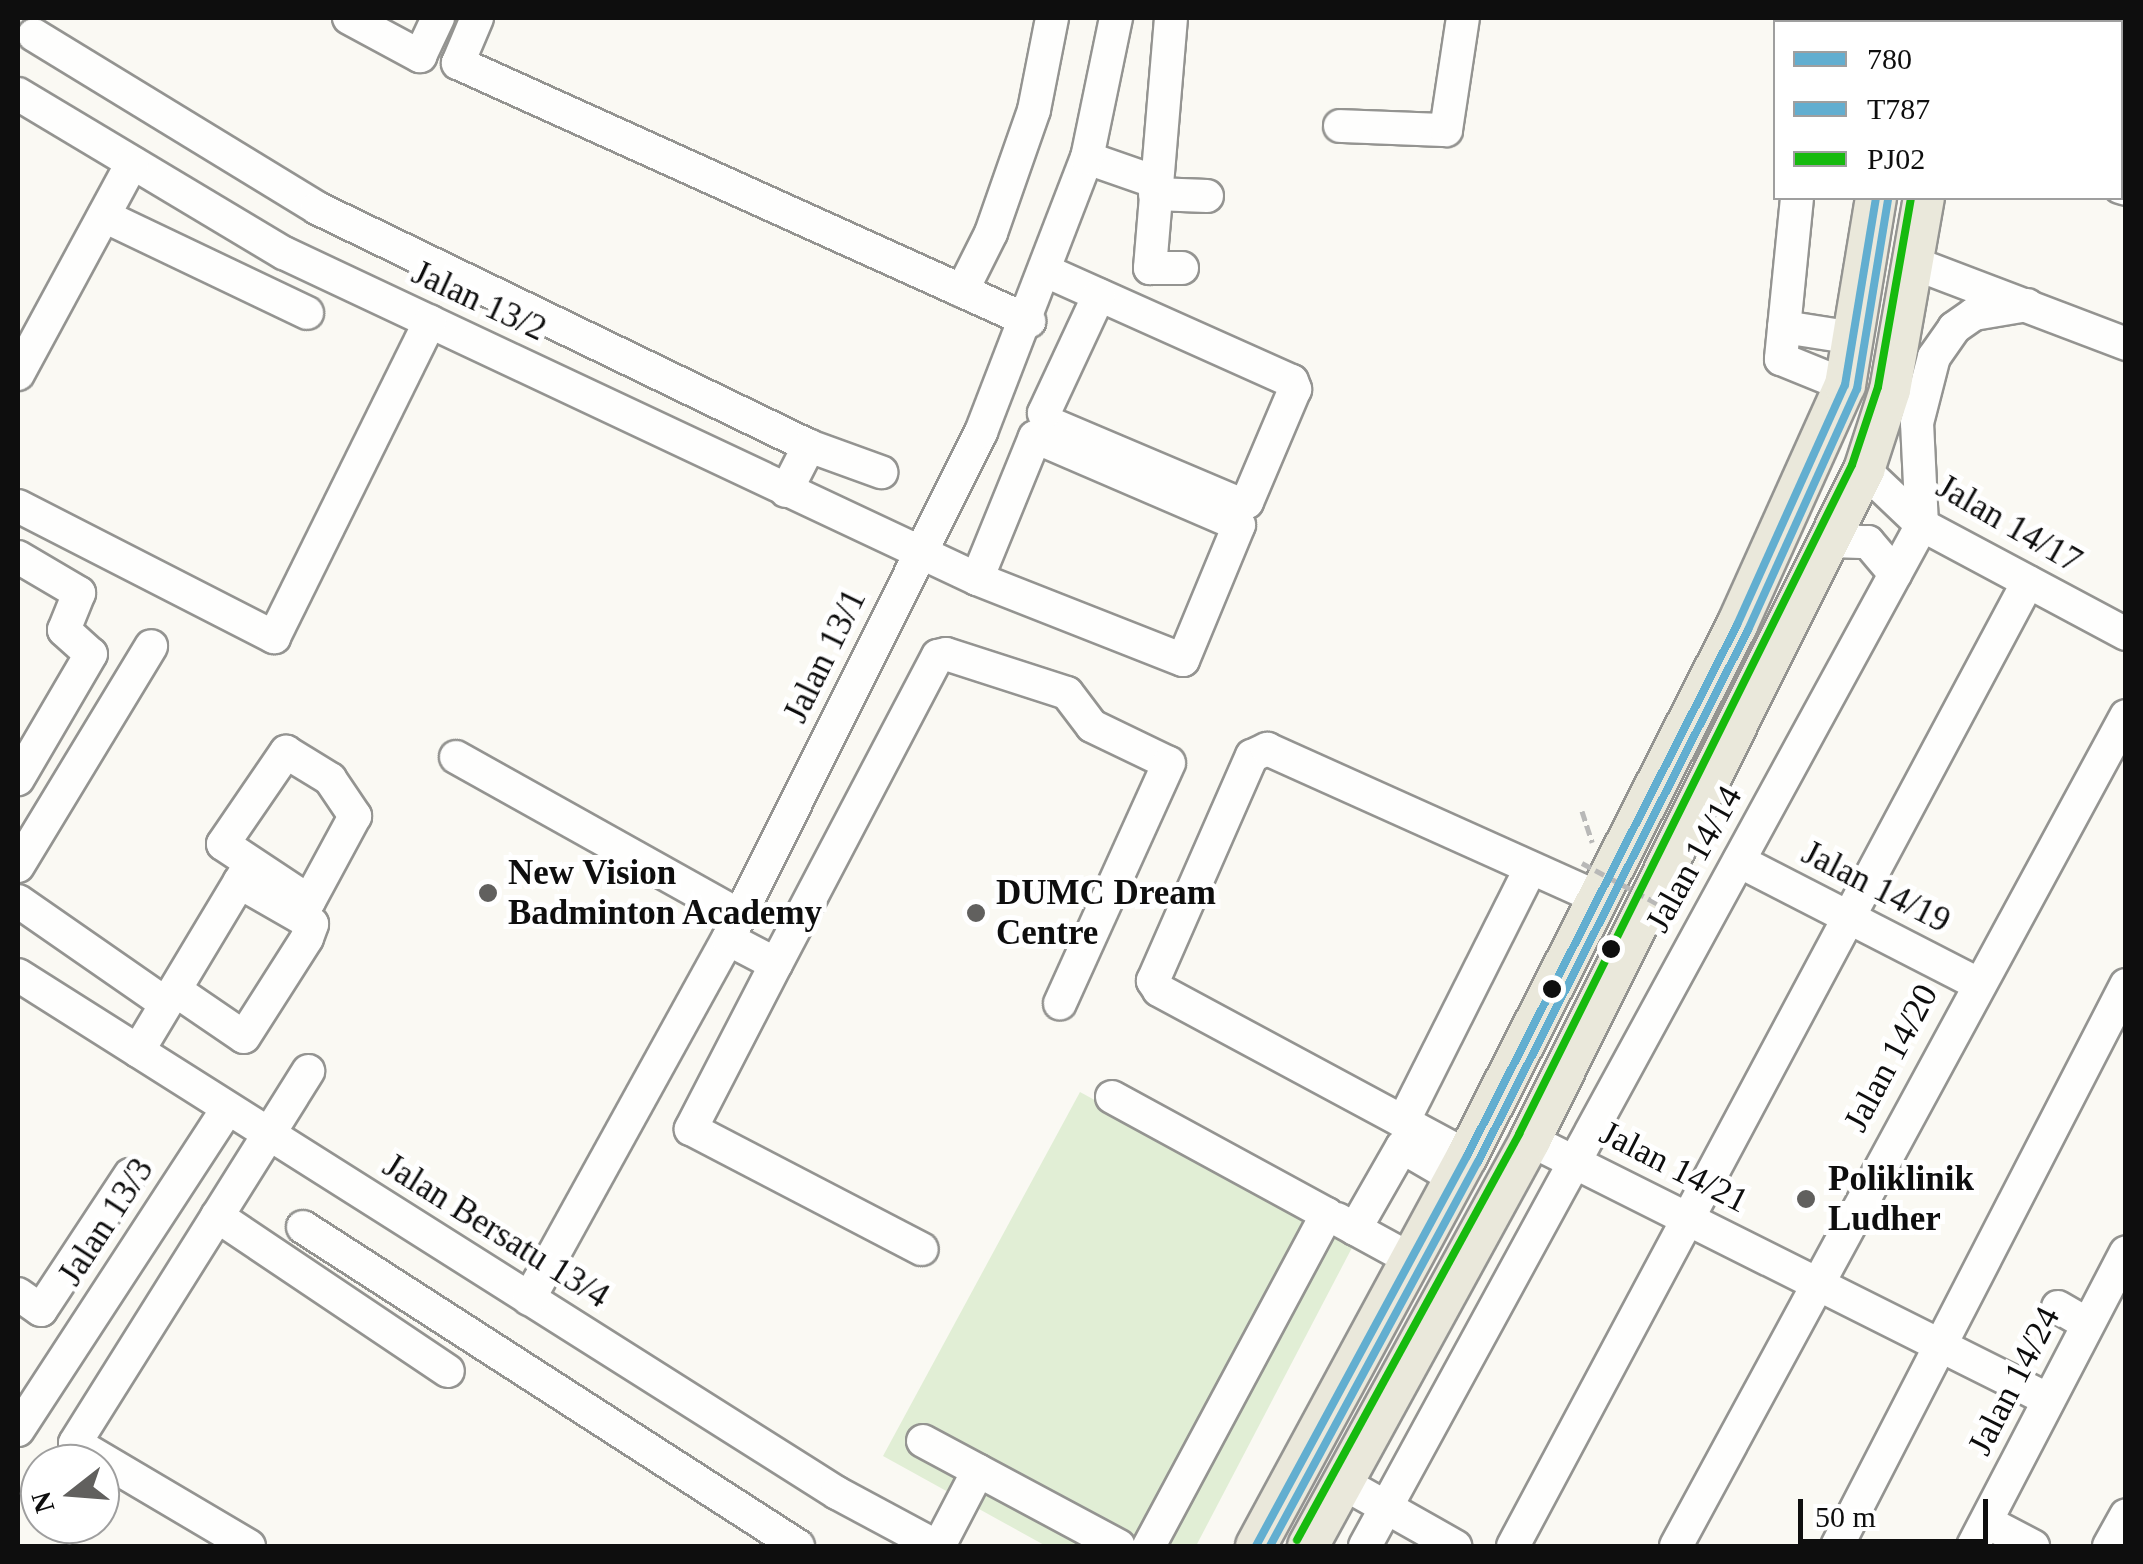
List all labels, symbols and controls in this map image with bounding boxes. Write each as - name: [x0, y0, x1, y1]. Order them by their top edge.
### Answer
- legend: [1773, 20, 2123, 200]
- text: 780: [1867, 42, 1912, 75]
- text: T787: [1867, 92, 1930, 125]
- text: PJ02: [1867, 142, 1925, 175]
- street label: Jalan 13/2: [405, 252, 553, 350]
- street label: Jalan 14/17: [1929, 466, 2089, 582]
- street label: Jalan 13/1: [775, 583, 875, 729]
- street label: Jalan 14/14: [1637, 779, 1751, 939]
- street label: Jalan 14/19: [1795, 832, 1957, 942]
- place label: New Vision Badminton Academy: [508, 852, 824, 934]
- place label: DUMC Dream Centre: [996, 872, 1216, 954]
- marker: New Vision Badminton Academy: [477, 882, 499, 904]
- marker: DUMC Dream Centre: [965, 902, 987, 924]
- unlabelled marker: [1601, 939, 1621, 959]
- street label: Jalan 14/20: [1835, 977, 1947, 1139]
- unlabelled marker: [1542, 979, 1562, 999]
- street label: Jalan 14/21: [1593, 1112, 1755, 1222]
- street label: Jalan Bersatu 13/4: [375, 1145, 617, 1317]
- street label: Jalan 13/3: [49, 1151, 163, 1293]
- place label: Poliklinik Ludher: [1828, 1158, 1974, 1240]
- marker: Poliklinik Ludher: [1793, 1186, 1819, 1212]
- street label: Jalan 14/24: [1959, 1300, 2069, 1462]
- north arrow: [20, 1444, 120, 1544]
- scale bar: [1803, 1479, 1993, 1541]
- text: N: [25, 1488, 61, 1517]
- text: 50 m: [1815, 1500, 1876, 1533]

